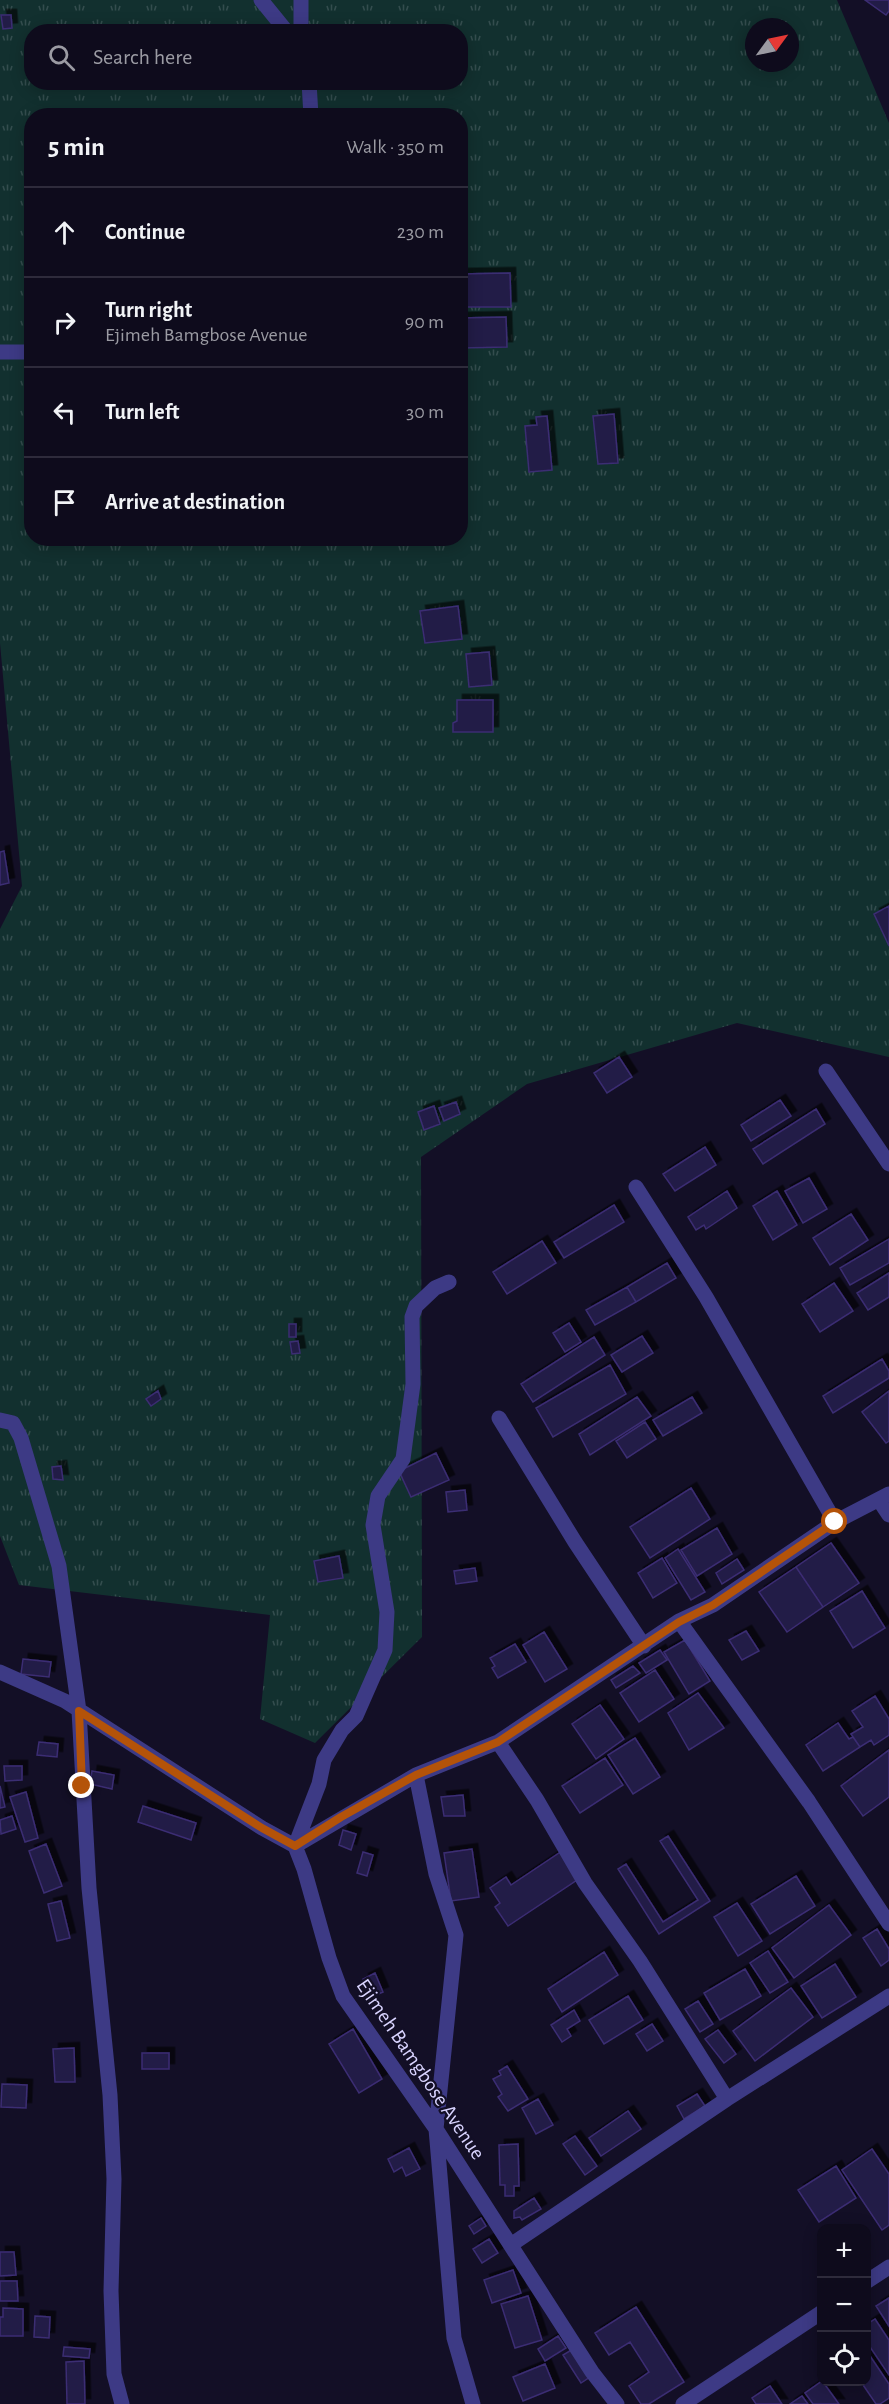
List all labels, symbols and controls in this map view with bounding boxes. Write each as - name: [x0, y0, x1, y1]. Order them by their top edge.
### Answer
- north arrow: [745, 18, 799, 72]
- search box: [24, 24, 468, 90]
- icon: search: [45, 41, 78, 74]
- text: Search here: [93, 46, 192, 68]
- text: 5 min: [48, 134, 105, 160]
- text: Walk · 350 m: [346, 137, 444, 157]
- icon: ahead: [48, 216, 81, 249]
- text: Continue: [105, 221, 185, 243]
- text: 230 m: [397, 222, 444, 242]
- text: Turn right: [105, 299, 192, 321]
- icon: right: [48, 306, 81, 339]
- text: 90 m: [405, 312, 444, 332]
- text: Ejimeh Bamgbose Avenue: [105, 325, 308, 345]
- icon: left: [48, 396, 81, 429]
- text: Turn left: [105, 401, 179, 423]
- text: 30 m: [406, 402, 444, 422]
- icon: arrive: [48, 486, 81, 519]
- text: Arrive at destination: [105, 491, 285, 513]
- route start: [821, 1508, 847, 1534]
- route end: [68, 1772, 94, 1798]
- street label: Ejimeh Bamgbose Avenue: [352, 1975, 489, 2163]
- map controls: [817, 2224, 871, 2386]
- button: +: [817, 2224, 871, 2278]
- button: −: [817, 2278, 871, 2332]
- button: locate: [817, 2332, 871, 2386]

